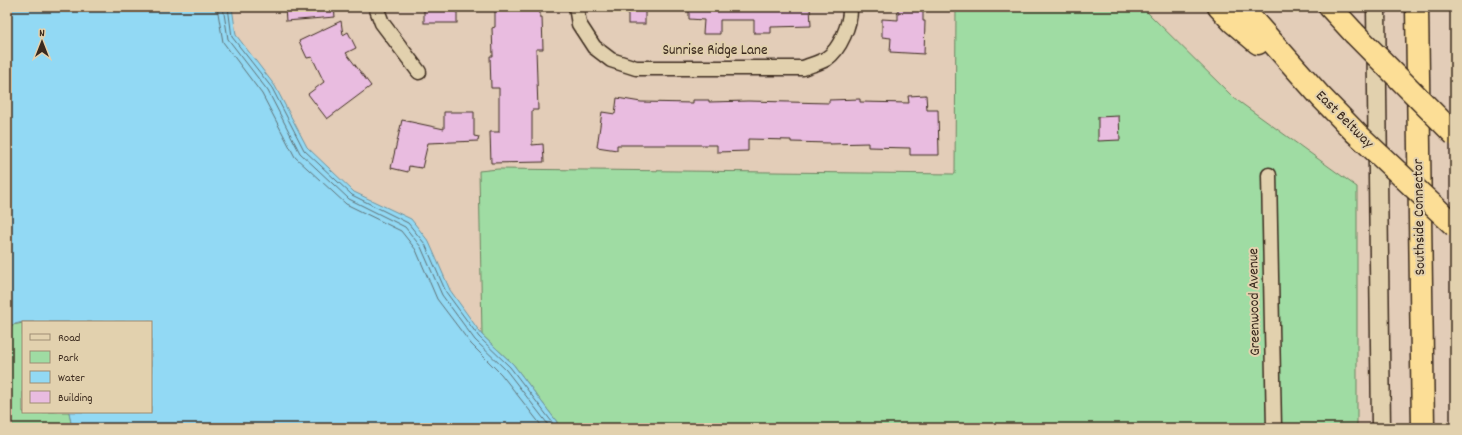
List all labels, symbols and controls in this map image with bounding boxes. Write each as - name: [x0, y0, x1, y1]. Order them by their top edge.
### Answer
- north arrow: [22, 22, 62, 62]
- text: N: [39, 26, 45, 42]
- street label: Sunrise Ridge Lane: [662, 40, 768, 62]
- street label: East Beltway: [1310, 86, 1379, 155]
- street label: Southside Connector: [1408, 158, 1432, 276]
- street label: Greenwood Avenue: [1243, 248, 1267, 356]
- legend: [22, 321, 152, 413]
- text: Road: [58, 330, 80, 347]
- text: Park: [58, 350, 79, 367]
- text: Water: [58, 370, 85, 387]
- text: Building: [58, 390, 93, 407]

